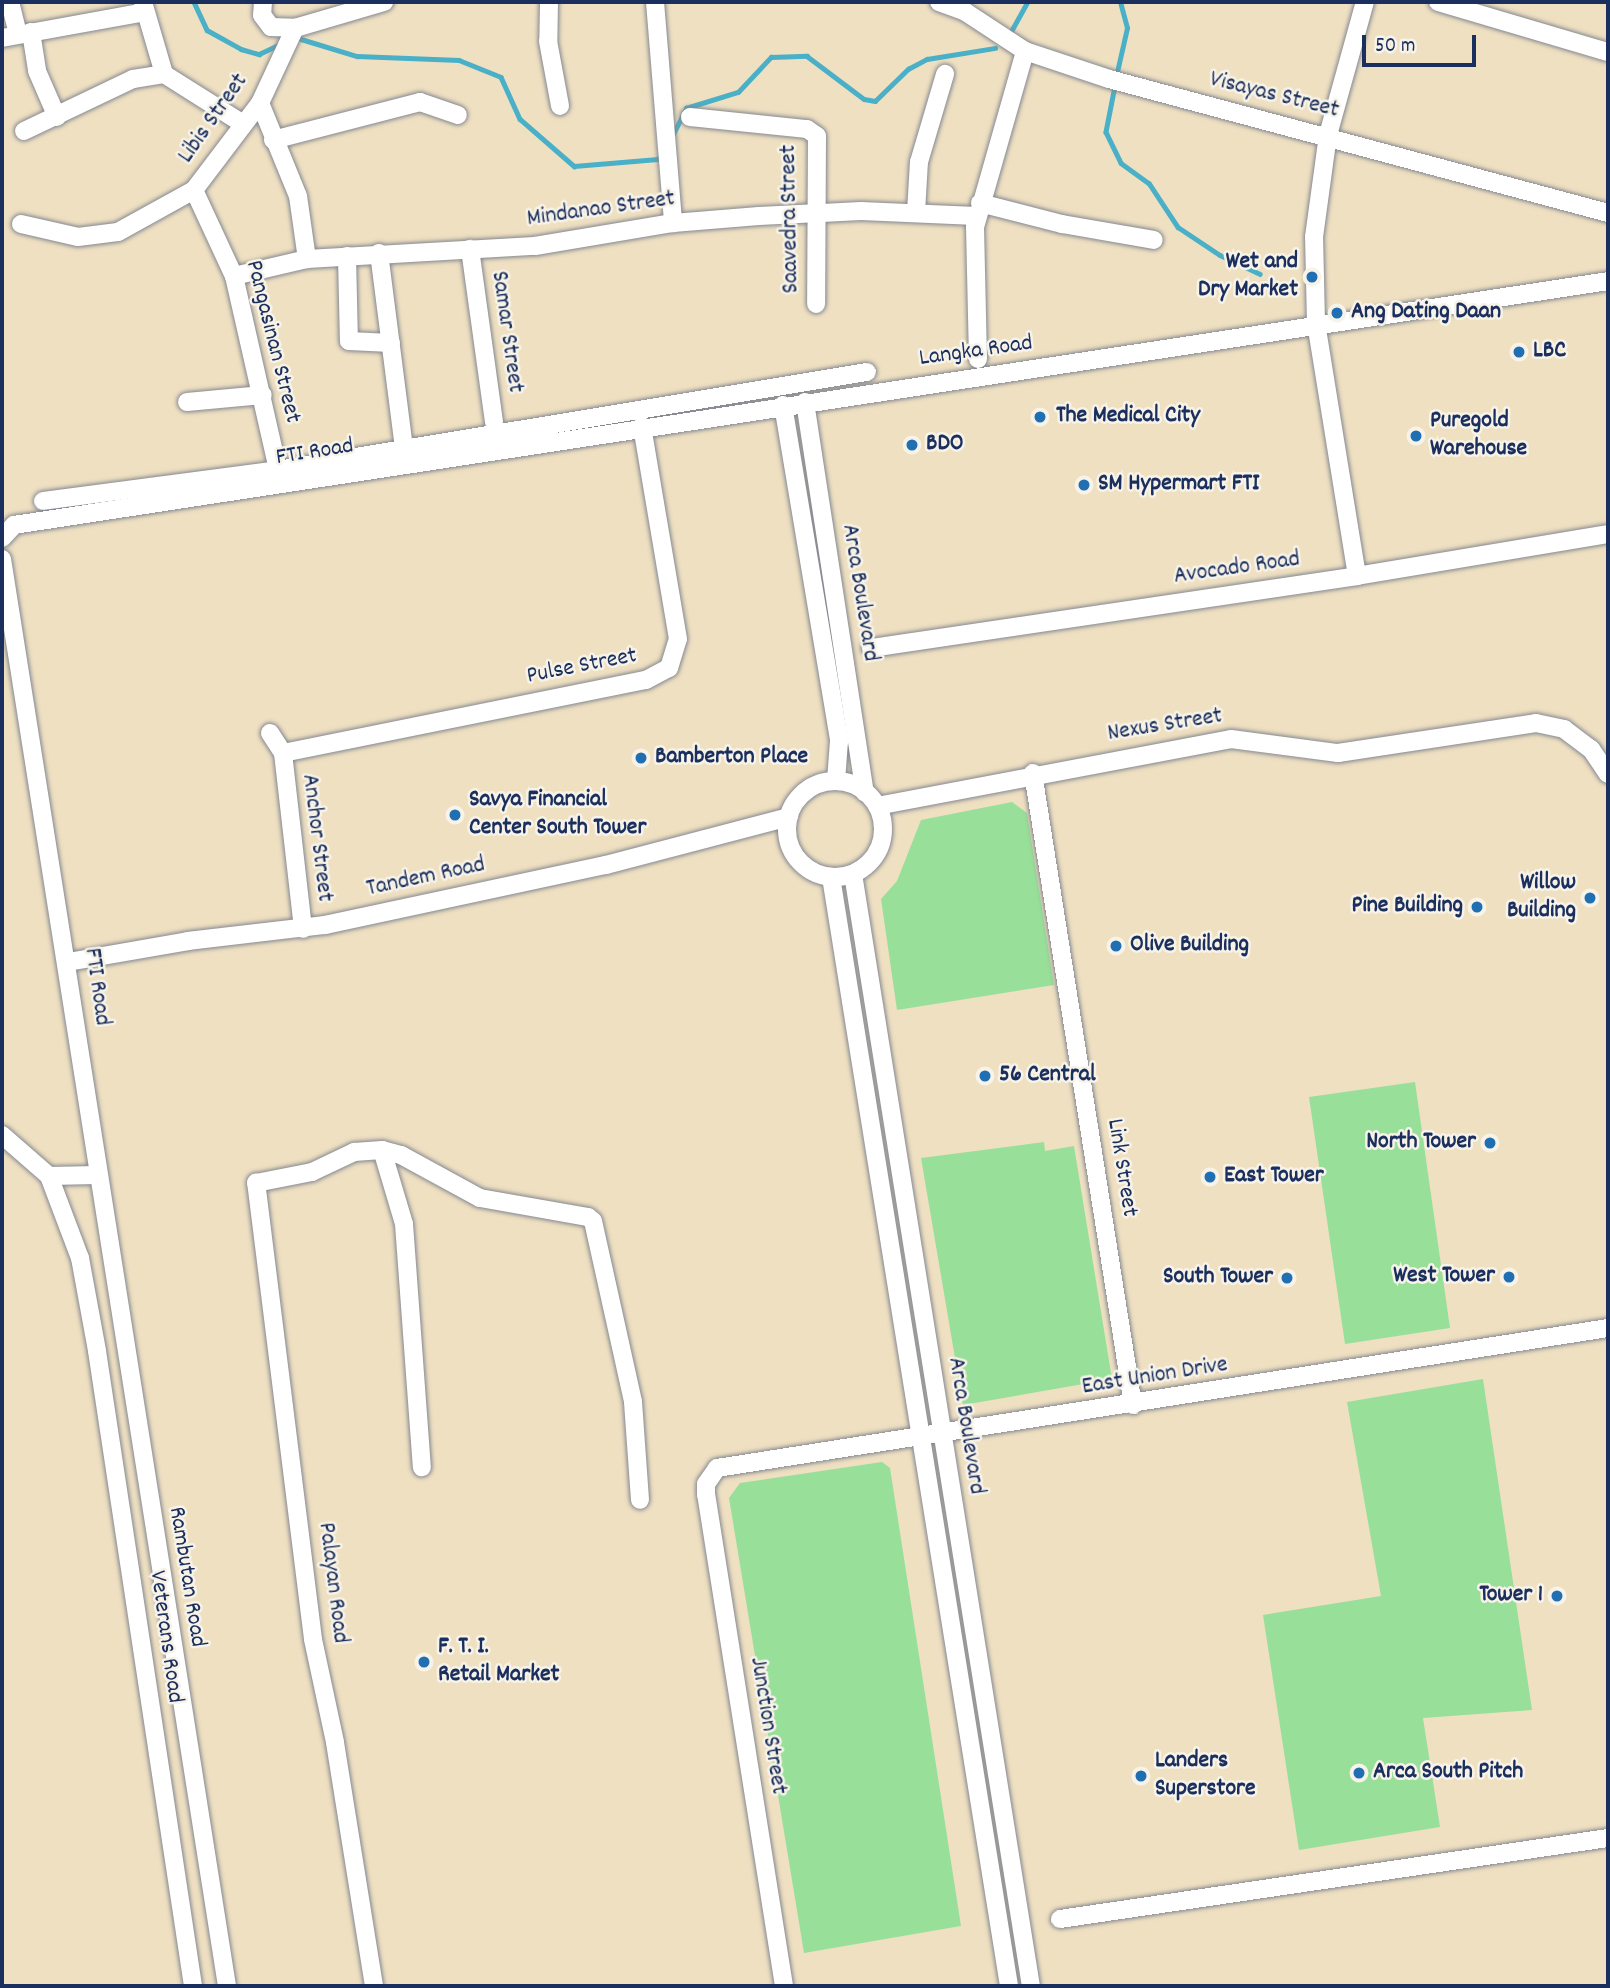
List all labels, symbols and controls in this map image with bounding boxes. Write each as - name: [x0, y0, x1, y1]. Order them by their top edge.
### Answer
- scale bar: [1365, 21, 1479, 65]
- text: 50 m: [1375, 32, 1415, 62]
- street label: Visayas Street: [1206, 66, 1342, 126]
- street label: Libis Street: [173, 69, 255, 169]
- street label: Saavedra Street: [775, 144, 807, 294]
- street label: Mindanao Street: [525, 185, 677, 235]
- place label: Wet and Dry Market: [1198, 249, 1298, 305]
- street label: Pangasinan Street: [238, 258, 306, 426]
- street label: Samar Street: [483, 269, 529, 395]
- marker: Wet and Dry Market: [1304, 269, 1320, 285]
- place label: Ang Dating Daan: [1351, 299, 1501, 327]
- marker: Ang Dating Daan: [1329, 305, 1345, 321]
- street label: Langka Road: [917, 330, 1035, 374]
- place label: LBC: [1533, 338, 1566, 366]
- marker: LBC: [1511, 344, 1527, 360]
- place label: The Medical City: [1056, 403, 1200, 431]
- marker: The Medical City: [1030, 407, 1050, 427]
- place label: Puregold Warehouse: [1430, 408, 1527, 464]
- marker: Puregold Warehouse: [1408, 428, 1424, 444]
- place label: BDO: [926, 431, 964, 459]
- street label: FTI Road: [274, 433, 356, 473]
- marker: BDO: [904, 437, 920, 453]
- place label: SM Hypermart FTI: [1098, 471, 1259, 499]
- marker: SM Hypermart FTI: [1076, 477, 1092, 493]
- street label: Arca Boulevard: [834, 522, 884, 664]
- street label: Avocado Road: [1172, 546, 1302, 592]
- street label: Pulse Street: [525, 642, 639, 692]
- street label: Nexus Street: [1106, 703, 1224, 749]
- place label: Bamberton Place: [655, 744, 808, 772]
- marker: Bamberton Place: [633, 750, 649, 766]
- street label: Anchor Street: [294, 773, 338, 903]
- place label: Savya Financial Center South Tower: [469, 787, 646, 843]
- marker: Savya Financial Center South Tower: [447, 807, 463, 823]
- street label: Tandem Road: [364, 851, 488, 905]
- place label: Willow Building: [1507, 870, 1576, 926]
- marker: Willow Building: [1582, 890, 1598, 906]
- place label: Pine Building: [1351, 893, 1463, 921]
- marker: Pine Building: [1469, 899, 1485, 915]
- place label: Olive Building: [1130, 932, 1249, 960]
- marker: Olive Building: [1108, 938, 1124, 954]
- street label: FTI Road: [76, 946, 116, 1028]
- place label: 56 Central: [999, 1062, 1096, 1090]
- marker: 56 Central: [977, 1068, 993, 1084]
- street label: Link Street: [1099, 1117, 1143, 1219]
- place label: North Tower: [1366, 1129, 1476, 1157]
- marker: North Tower: [1482, 1135, 1498, 1151]
- place label: East Tower: [1224, 1163, 1324, 1191]
- marker: East Tower: [1202, 1169, 1218, 1185]
- place label: West Tower: [1393, 1263, 1495, 1291]
- place label: South Tower: [1163, 1264, 1273, 1292]
- marker: West Tower: [1501, 1269, 1517, 1285]
- marker: South Tower: [1279, 1270, 1295, 1286]
- street label: East Union Drive: [1080, 1351, 1230, 1403]
- street label: Arca Boulevard: [940, 1355, 990, 1497]
- street label: Rambutan Road: [161, 1505, 211, 1649]
- street label: Palayan Road: [310, 1521, 354, 1645]
- street label: Veterans Road: [141, 1569, 189, 1705]
- place label: Tower 1: [1479, 1582, 1543, 1610]
- marker: Tower 1: [1549, 1588, 1565, 1604]
- place label: F. T. I. Retail Market: [438, 1634, 559, 1690]
- marker: F. T. I. Retail Market: [416, 1654, 432, 1670]
- street label: Junction Street: [742, 1655, 792, 1797]
- place label: Landers Superstore: [1155, 1748, 1256, 1804]
- place label: Arca South Pitch: [1373, 1759, 1523, 1787]
- marker: Arca South Pitch: [1351, 1765, 1367, 1781]
- marker: Landers Superstore: [1133, 1768, 1149, 1784]

